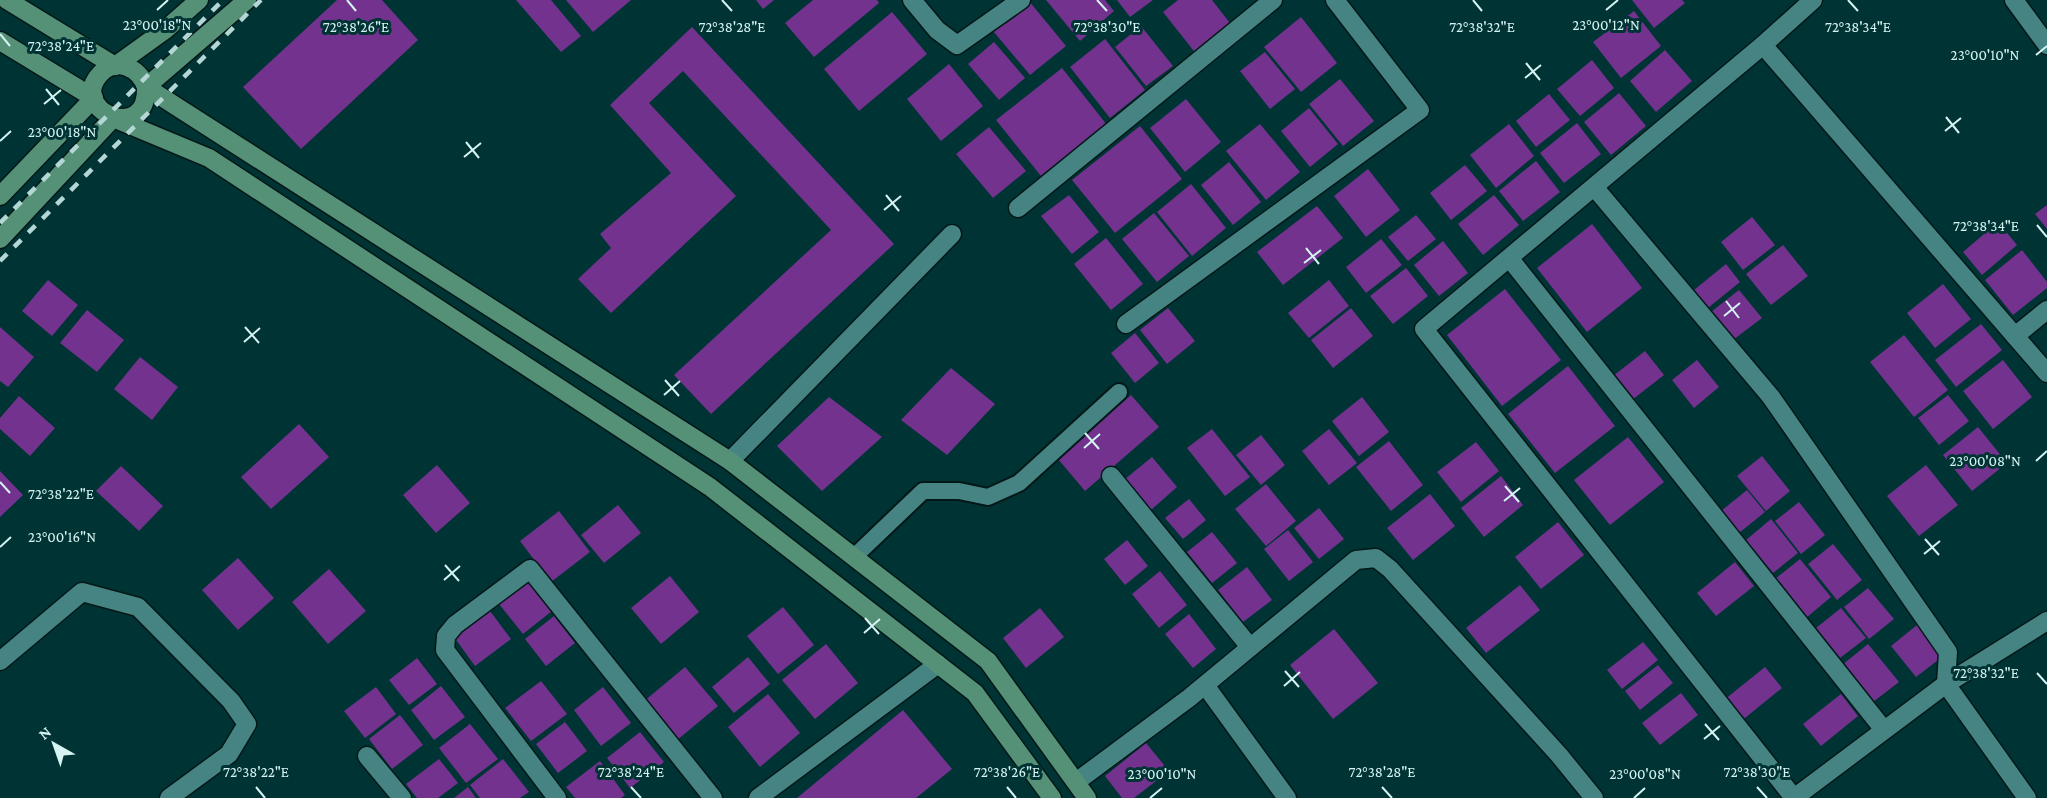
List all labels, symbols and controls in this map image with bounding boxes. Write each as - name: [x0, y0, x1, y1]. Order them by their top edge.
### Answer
- text: 23°00'18"N: [123, 17, 191, 33]
- text: 23°00'12"N: [1572, 17, 1640, 33]
- text: 72°38'26"E: [323, 19, 389, 35]
- text: 72°38'28"E: [699, 19, 765, 35]
- text: 72°38'30"E: [1074, 19, 1140, 35]
- text: 72°38'32"E: [1449, 19, 1515, 35]
- text: 72°38'34"E: [1825, 19, 1891, 35]
- text: 72°38'24"E: [28, 38, 94, 54]
- text: 23°00'10"N: [1951, 47, 2020, 63]
- text: 23°00'18"N: [28, 124, 96, 140]
- text: 72°38'34"E: [1953, 218, 2019, 234]
- text: 23°00'08"N: [1949, 453, 2021, 469]
- text: 72°38'22"E: [28, 486, 94, 502]
- text: 23°00'16"N: [28, 529, 96, 545]
- text: 72°38'32"E: [1953, 665, 2019, 681]
- north arrow: [24, 714, 84, 774]
- text: N: [35, 723, 54, 743]
- text: 72°38'22"E: [223, 764, 289, 780]
- text: 72°38'24"E: [598, 764, 664, 780]
- text: 72°38'26"E: [974, 764, 1040, 780]
- text: 72°38'28"E: [1349, 764, 1415, 780]
- text: 72°38'30"E: [1724, 764, 1790, 780]
- text: 23°00'10"N: [1128, 766, 1197, 782]
- text: 23°00'08"N: [1609, 766, 1681, 782]

